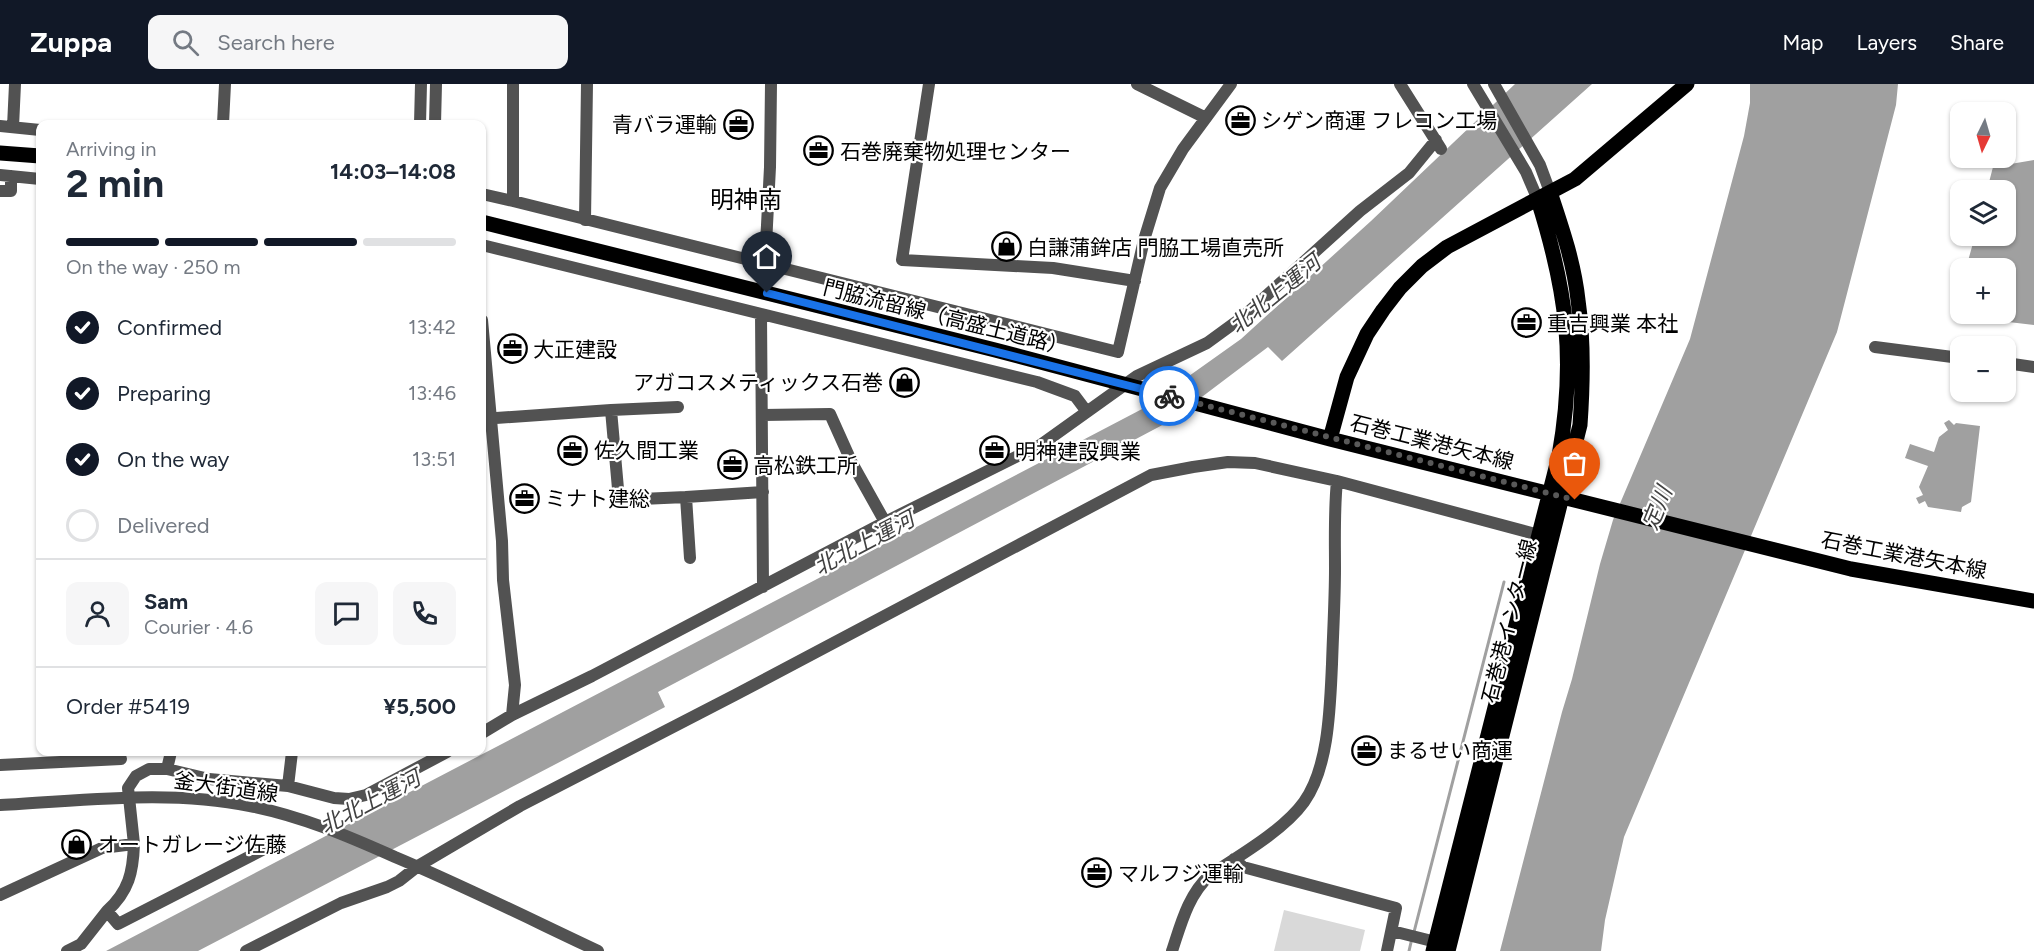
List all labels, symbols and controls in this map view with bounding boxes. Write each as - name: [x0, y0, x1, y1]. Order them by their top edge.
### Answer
- search box: [148, 15, 568, 69]
- text: Zuppa: [30, 25, 112, 59]
- icon: search: [169, 26, 202, 59]
- text: Search here: [217, 29, 335, 56]
- text: Map: [1783, 30, 1823, 55]
- text: Layers: [1856, 30, 1917, 55]
- text: Share: [1950, 30, 2004, 55]
- north arrow: [1950, 102, 2016, 168]
- map controls: [1950, 102, 2016, 402]
- office icon: シゲン商運 フレコン工場: [1224, 104, 1256, 136]
- office icon: 青バラ運輸: [722, 108, 754, 140]
- place label: シゲン商運 フレコン工場: [1261, 108, 1497, 133]
- place label: 青バラ運輸: [612, 112, 717, 137]
- office icon: 石巻廃棄物処理センター: [803, 135, 835, 167]
- text: Arriving in: [66, 137, 156, 161]
- place label: 石巻廃棄物処理センター: [840, 139, 1071, 164]
- text: 14:03–14:08: [330, 158, 456, 185]
- text: 2 min: [66, 160, 164, 207]
- button: layers: [1950, 180, 2016, 246]
- district label: 明神南: [710, 185, 782, 214]
- pin: [741, 231, 792, 293]
- shop icon: 白謙蒲鉾店 門脇工場直売所: [990, 231, 1022, 263]
- place label: 白謙蒲鉾店 門脇工場直売所: [1027, 235, 1284, 260]
- icon: home: [750, 240, 783, 273]
- water label: 北北上運河: [1224, 246, 1329, 339]
- text: On the way · 250 m: [66, 255, 241, 279]
- button: +: [1950, 258, 2016, 324]
- street label: 門脇流留線（高盛土道路）: [821, 274, 1071, 360]
- office icon: 重吉興業 本社: [1510, 307, 1542, 339]
- icon: check: [66, 311, 99, 344]
- place label: 重吉興業 本社: [1547, 311, 1678, 336]
- text: Confirmed: [117, 314, 222, 341]
- text: 13:42: [408, 315, 456, 339]
- office icon: 大正建設: [496, 333, 528, 365]
- button: −: [1950, 336, 2016, 402]
- place label: 大正建設: [533, 337, 617, 362]
- shop icon: アガコスメティックス石巻: [888, 366, 920, 398]
- courier: [1139, 366, 1199, 426]
- place label: アガコスメティックス石巻: [633, 370, 883, 395]
- icon: check: [66, 377, 99, 410]
- text: Preparing: [117, 380, 211, 407]
- icon: bike: [1153, 380, 1186, 413]
- text: 13:46: [408, 381, 456, 405]
- street label: 石巻工業港矢本線: [1347, 410, 1517, 474]
- office icon: 佐久間工業: [557, 434, 589, 466]
- office icon: 明神建設興業: [978, 435, 1010, 467]
- place label: 佐久間工業: [594, 438, 699, 463]
- pin: [1549, 438, 1600, 500]
- place label: 明神建設興業: [1015, 439, 1141, 464]
- icon: check: [66, 443, 99, 476]
- text: On the way: [117, 446, 229, 473]
- text: 13:51: [412, 447, 456, 471]
- icon: bag: [1558, 447, 1591, 480]
- office icon: 高松鉄工所: [716, 449, 748, 481]
- place label: 高松鉄工所: [753, 453, 858, 478]
- water label: 定川: [1636, 481, 1679, 533]
- office icon: ミナト建総: [508, 482, 540, 514]
- place label: ミナト建総: [545, 486, 650, 511]
- water label: 北北上運河: [809, 503, 922, 581]
- text: Delivered: [117, 512, 210, 539]
- street label: 石巻工業港矢本線: [1819, 527, 1989, 583]
- street label: 石巻港インター線: [1477, 536, 1541, 706]
- button: person: [66, 582, 129, 645]
- button: chat: [315, 582, 378, 645]
- button: phone: [393, 582, 456, 645]
- text: Sam: [144, 588, 188, 615]
- text: Courier · 4.6: [144, 615, 253, 639]
- text: Order #5419: [66, 693, 190, 720]
- text: ¥5,500: [383, 693, 456, 720]
- office icon: まるせい商運: [1350, 734, 1382, 766]
- place label: まるせい商運: [1387, 738, 1513, 763]
- water label: 北北上運河: [315, 762, 428, 840]
- street label: 釜大街道線: [172, 767, 280, 807]
- shop icon: オートガレージ佐藤: [61, 828, 93, 860]
- place label: オートガレージ佐藤: [98, 832, 287, 857]
- office icon: マルフジ運輸: [1081, 857, 1113, 889]
- place label: マルフジ運輸: [1118, 861, 1244, 886]

